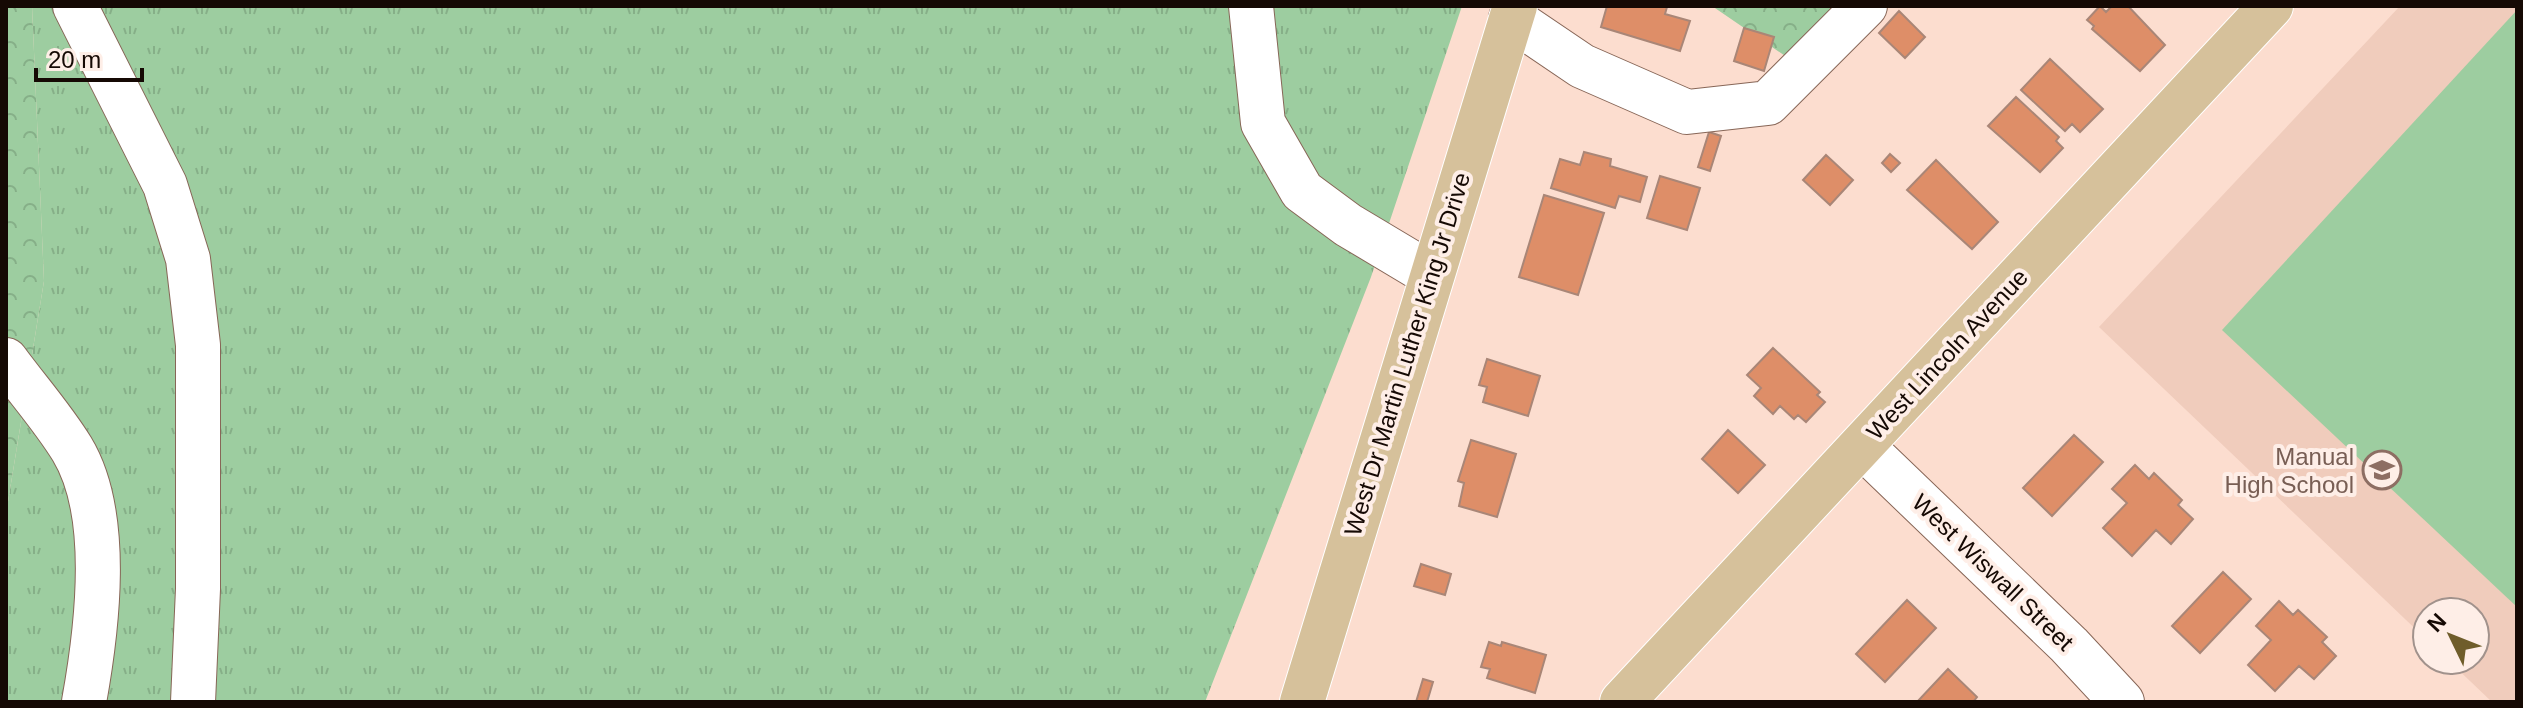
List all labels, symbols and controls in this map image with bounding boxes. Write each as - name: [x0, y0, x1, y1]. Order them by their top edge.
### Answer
- scale bar: [36, 32, 142, 82]
- text: 20 m: [48, 46, 101, 73]
- street label: West Dr Martin Luther King Jr Drive: [1339, 169, 1475, 539]
- street label: West Lincoln Avenue: [1861, 263, 2033, 445]
- place label: Manual High School: [2225, 443, 2354, 498]
- school or university icon: Manual High School: [2361, 449, 2403, 491]
- street label: West Wiswall Street: [1907, 488, 2079, 656]
- north arrow: [2411, 596, 2491, 676]
- text: N: [2422, 608, 2451, 637]

